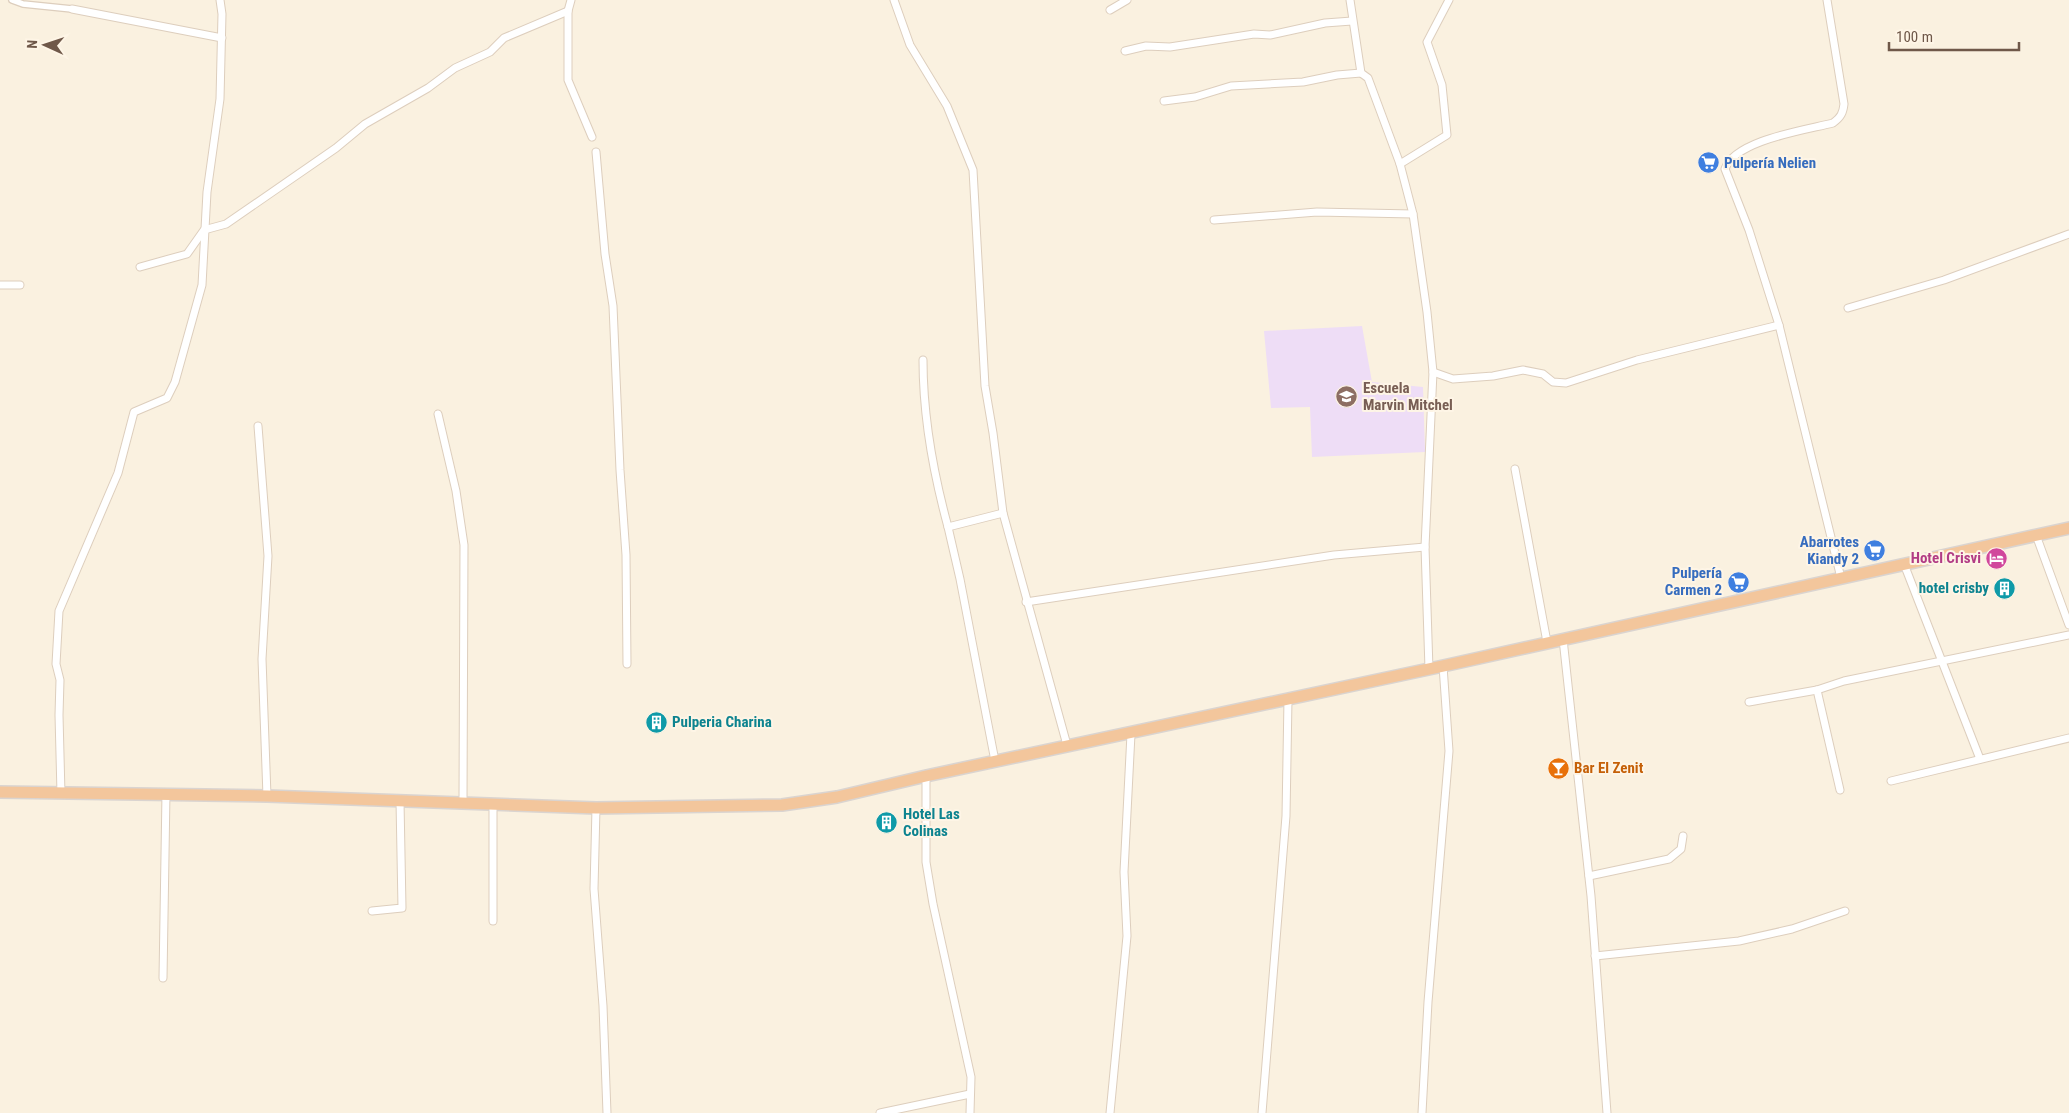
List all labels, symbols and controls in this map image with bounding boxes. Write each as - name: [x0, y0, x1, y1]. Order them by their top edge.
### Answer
- north arrow: [20, 20, 70, 70]
- scale bar: [1889, 20, 2019, 52]
- text: 100 m: [1896, 28, 1933, 46]
- text: N: [24, 40, 40, 49]
- supermarket icon: Pulpería Nelien: [1696, 151, 1720, 175]
- place label: Pulpería Nelien: [1724, 154, 1816, 172]
- place label: Escuela Marvin Mitchel: [1363, 379, 1453, 414]
- school or university icon: Escuela Marvin Mitchel: [1335, 385, 1359, 409]
- place label: Abarrotes Kiandy 2: [1800, 533, 1859, 568]
- supermarket icon: Abarrotes Kiandy 2: [1863, 539, 1887, 563]
- hotel icon: Hotel Crisvi: [1985, 546, 2009, 570]
- place label: Hotel Crisvi: [1911, 549, 1981, 567]
- place label: Pulpería Carmen 2: [1665, 564, 1722, 599]
- supermarket icon: Pulpería Carmen 2: [1726, 570, 1750, 594]
- building icon: hotel crisby: [1993, 576, 2017, 600]
- place label: hotel crisby: [1919, 579, 1989, 597]
- building icon: Pulperia Charina: [644, 710, 668, 734]
- place label: Pulperia Charina: [672, 713, 772, 731]
- bar icon: Bar El Zenit: [1546, 756, 1570, 780]
- place label: Bar El Zenit: [1574, 759, 1644, 777]
- place label: Hotel Las Colinas: [903, 805, 960, 840]
- building icon: Hotel Las Colinas: [875, 811, 899, 835]

